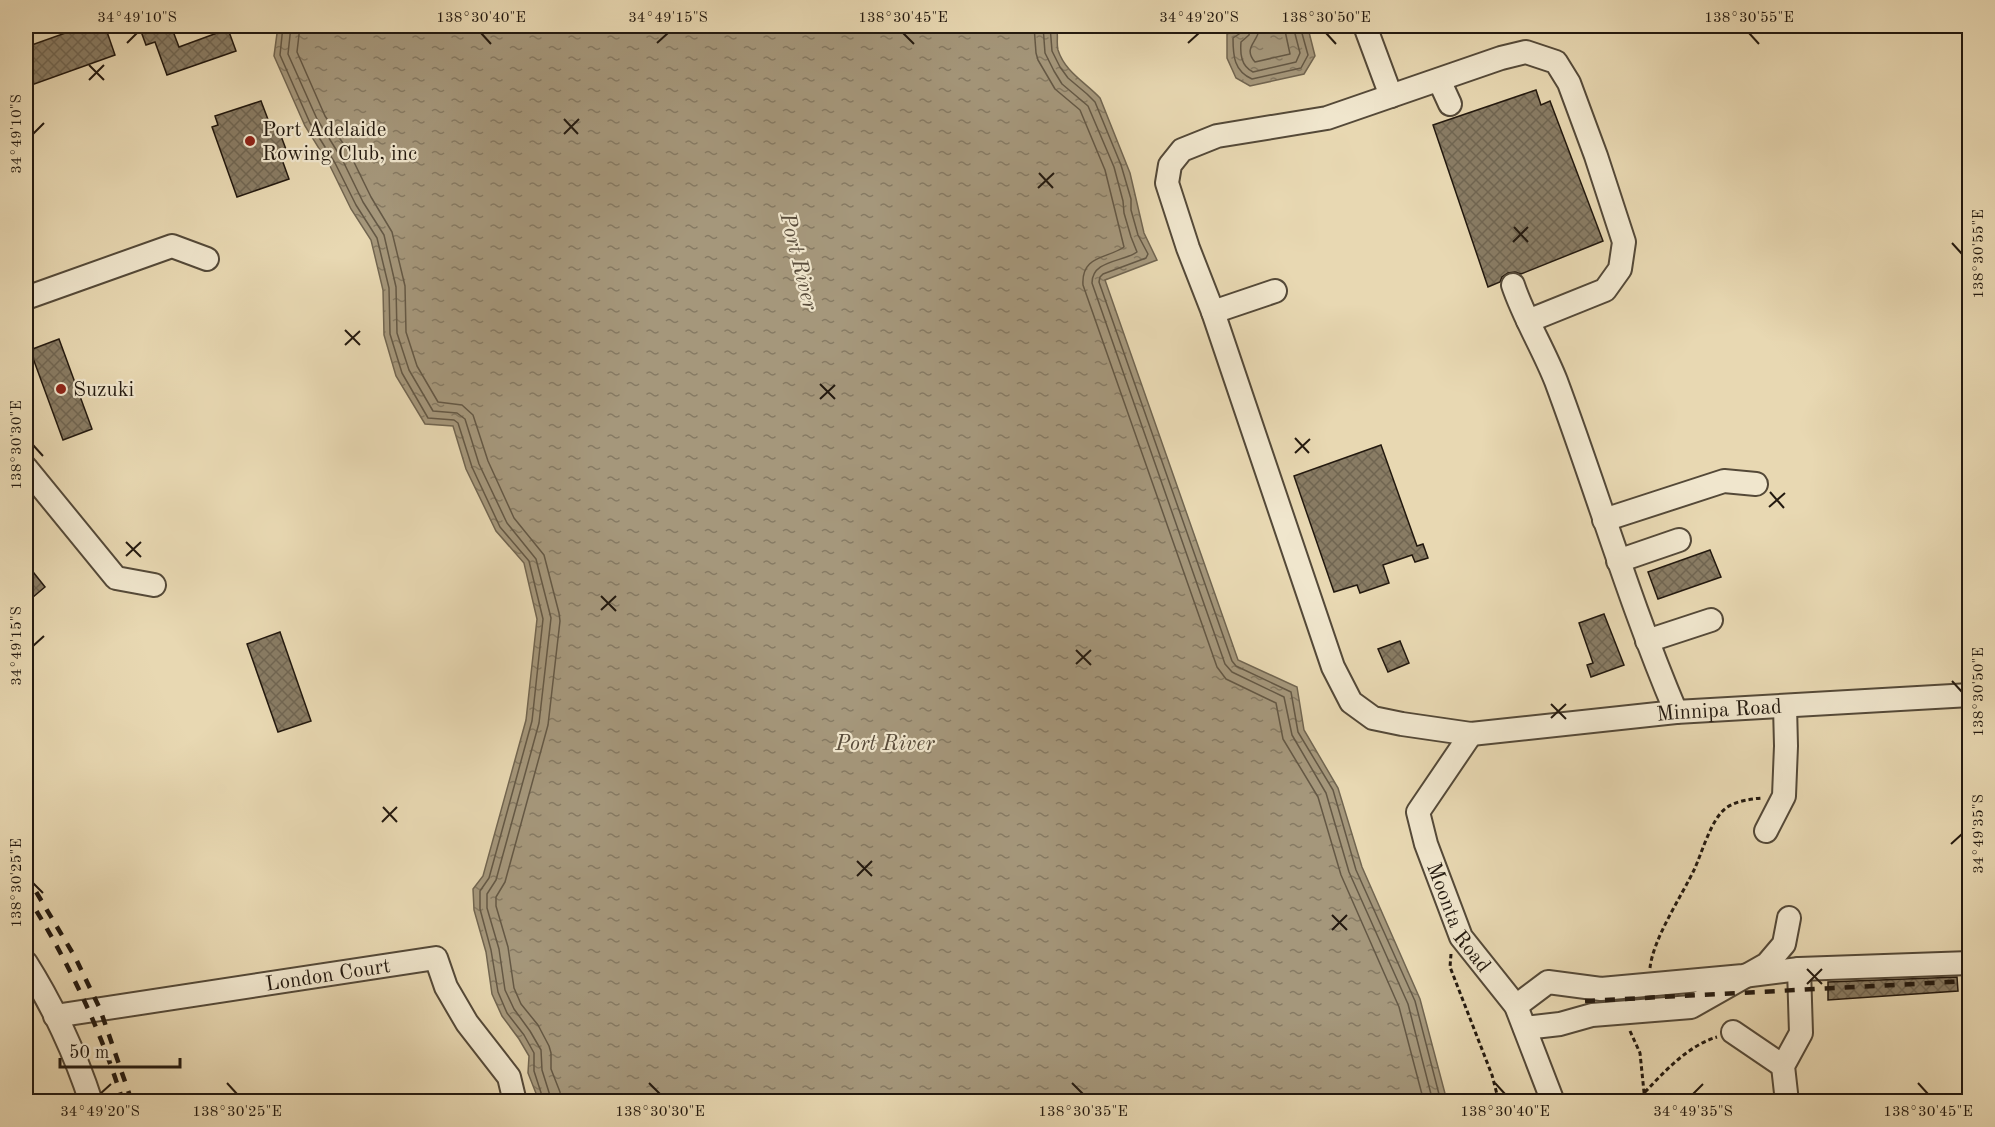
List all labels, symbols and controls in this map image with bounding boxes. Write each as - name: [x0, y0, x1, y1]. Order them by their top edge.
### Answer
- text: 34°49'10"S: [97, 11, 177, 26]
- text: 138°30'40"E: [436, 11, 526, 26]
- text: 34°49'15"S: [628, 11, 708, 26]
- text: 138°30'45"E: [858, 11, 948, 26]
- text: 34°49'20"S: [1159, 11, 1239, 26]
- text: 138°30'50"E: [1281, 11, 1371, 26]
- text: 138°30'55"E: [1704, 11, 1794, 26]
- text: 34°49'10"S: [10, 94, 25, 174]
- place label: Port Adelaide Rowing Club, inc: [262, 120, 417, 165]
- marker: Port Adelaide Rowing Club, inc: [243, 134, 257, 148]
- text: 138°30'55"E: [1972, 209, 1987, 299]
- water label: Port River: [775, 210, 821, 313]
- place label: Suzuki: [73, 380, 134, 401]
- marker: Suzuki: [54, 382, 68, 396]
- text: 138°30'30"E: [10, 400, 25, 490]
- text: 34°49'15"S: [10, 606, 25, 686]
- text: 138°30'50"E: [1972, 647, 1987, 737]
- street label: Minnipa Road: [1655, 697, 1782, 726]
- water label: Port River: [834, 733, 935, 755]
- text: 34°49'35"S: [1972, 794, 1987, 874]
- text: 138°30'25"E: [10, 838, 25, 928]
- street label: Moonta Road: [1422, 860, 1494, 977]
- street label: London Court: [264, 956, 392, 996]
- scale bar: [60, 1031, 180, 1069]
- text: 50 m: [69, 1044, 109, 1062]
- text: 34°49'20"S: [60, 1105, 140, 1120]
- text: 138°30'25"E: [192, 1105, 282, 1120]
- text: 138°30'30"E: [615, 1105, 705, 1120]
- text: 138°30'35"E: [1038, 1105, 1128, 1120]
- text: 138°30'40"E: [1460, 1105, 1550, 1120]
- text: 34°49'35"S: [1653, 1105, 1733, 1120]
- text: 138°30'45"E: [1883, 1105, 1973, 1120]

